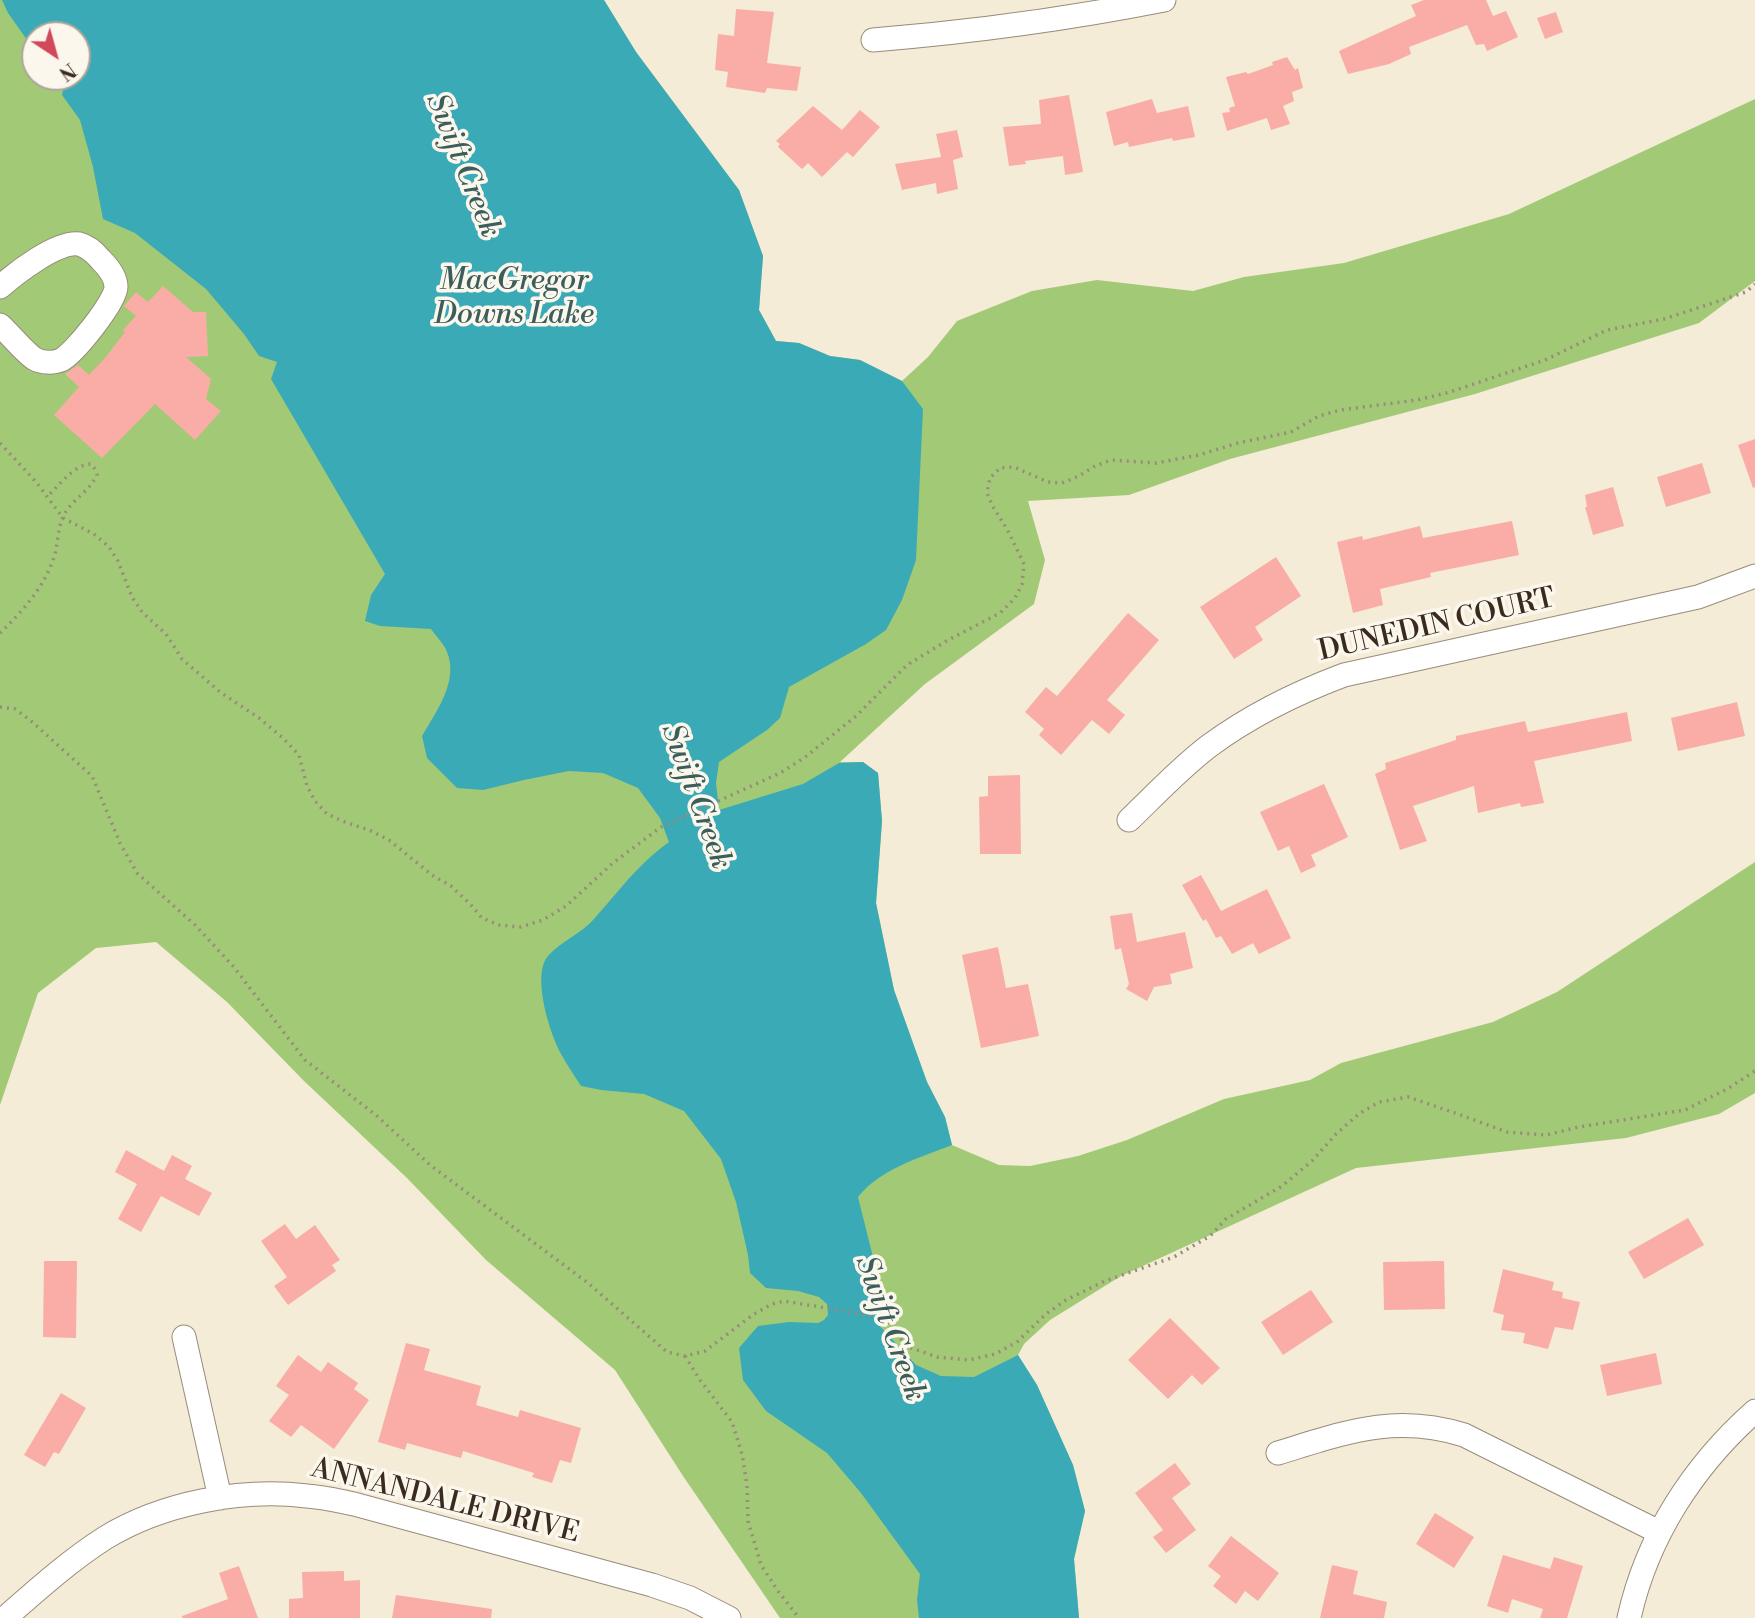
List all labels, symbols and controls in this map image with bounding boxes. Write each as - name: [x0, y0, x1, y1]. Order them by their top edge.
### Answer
- north arrow: [21, 21, 91, 91]
- text: N: [54, 57, 80, 85]
- water label: Swift Creek: [417, 89, 507, 243]
- water label: MacGregor Downs Lake: [434, 264, 594, 334]
- street label: DUNEDIN COURT: [1316, 582, 1558, 670]
- water label: Swift Creek: [652, 719, 738, 875]
- water label: Swift Creek: [846, 1251, 932, 1407]
- street label: ANNANDALE DRIVE: [308, 1452, 582, 1552]

